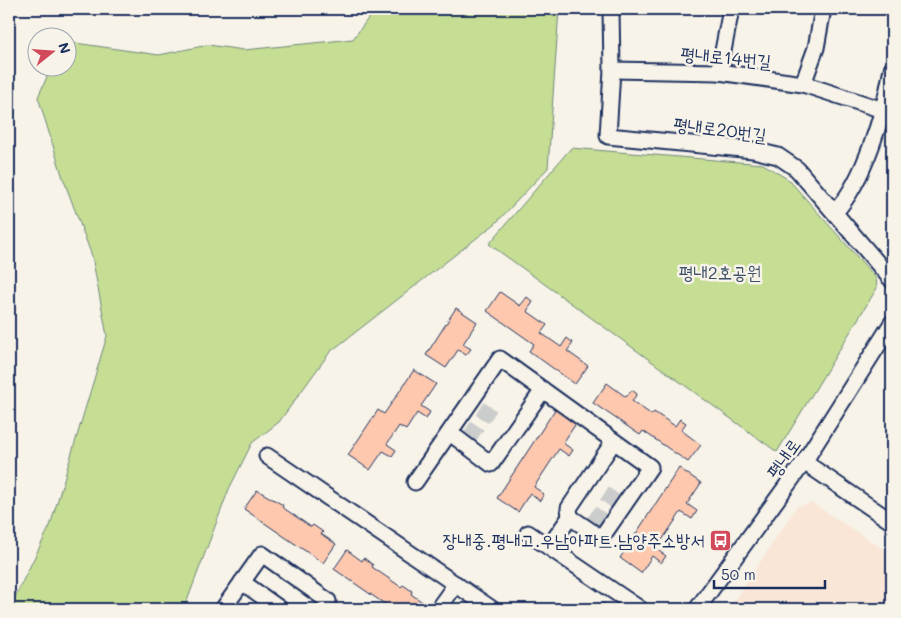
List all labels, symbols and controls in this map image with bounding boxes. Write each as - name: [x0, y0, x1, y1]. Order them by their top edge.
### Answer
- north arrow: [28, 28, 78, 78]
- text: N: [54, 40, 76, 56]
- street label: 평내로14번길: [680, 41, 773, 73]
- street label: 평내로20번길: [672, 111, 768, 147]
- park label: 평내2호공원: [679, 260, 761, 284]
- street label: 평내로: [761, 433, 805, 483]
- place label: 장내중.평내고.우남아파트.남양주소방서: [443, 528, 705, 552]
- bus stop icon: 장내중.평내고.우남아파트.남양주소방서: [709, 528, 733, 552]
- scale bar: [714, 558, 825, 590]
- text: 50 m: [721, 564, 756, 584]

